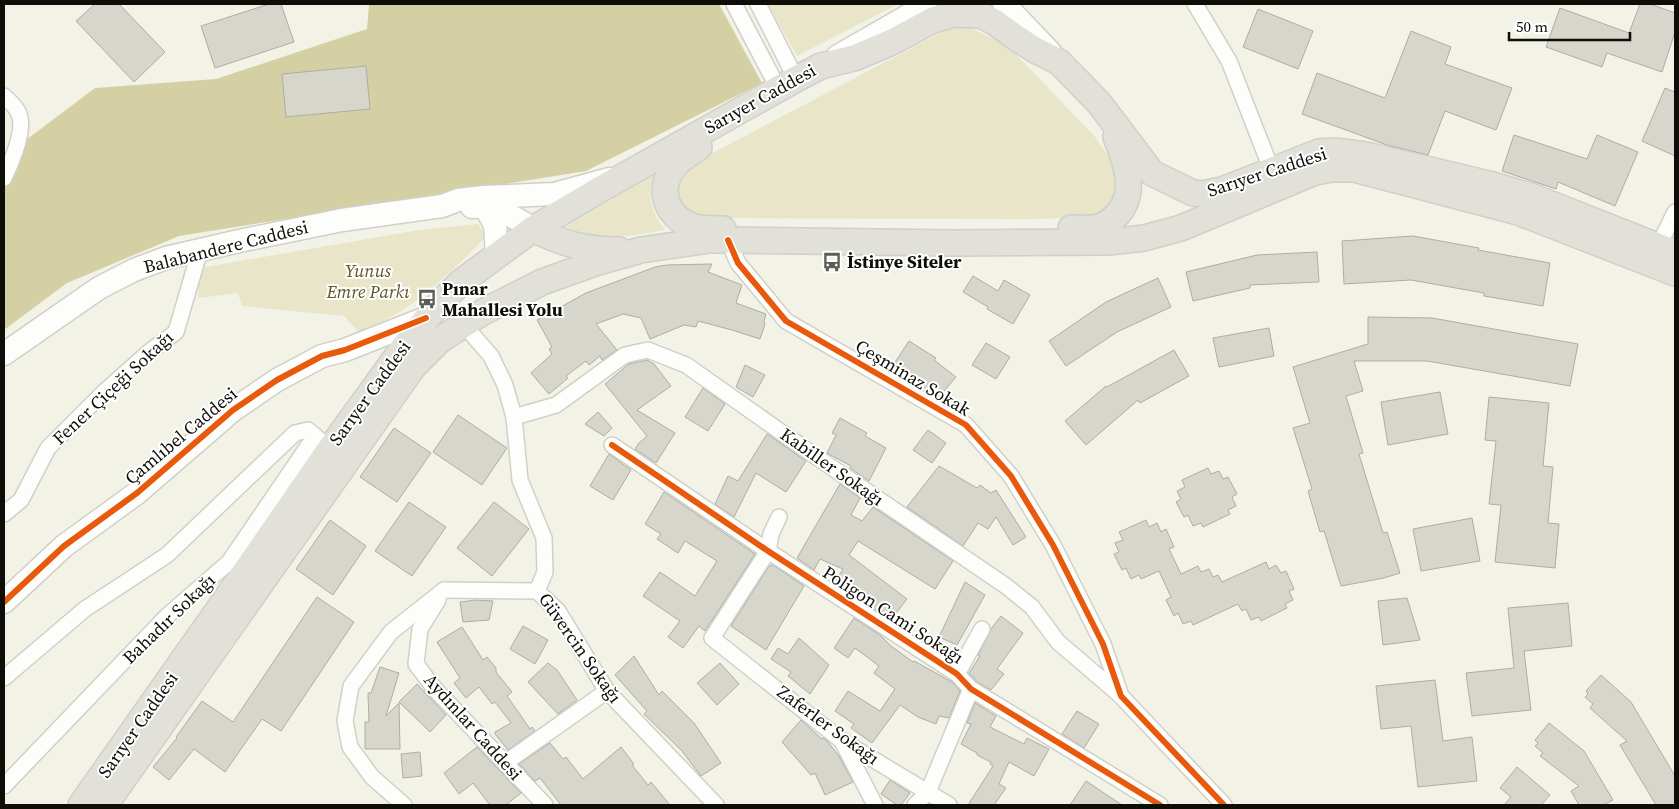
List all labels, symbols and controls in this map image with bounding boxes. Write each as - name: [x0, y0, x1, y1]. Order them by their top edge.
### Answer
- scale bar: [1509, 10, 1630, 42]
- text: 50 m: [1516, 16, 1548, 37]
- street label: Sarıyer Caddesi: [699, 58, 820, 140]
- street label: Sarıyer Caddesi: [1204, 140, 1330, 203]
- street label: Balabandere Caddesi: [141, 214, 311, 279]
- place label: İstinye Siteler: [847, 249, 962, 274]
- bus stop icon: İstinye Siteler: [821, 251, 843, 273]
- park label: Yunus Emre Parkı: [325, 258, 410, 304]
- place label: Pınar Mahallesi Yolu: [442, 276, 563, 322]
- bus stop icon: Pınar Mahallesi Yolu: [416, 288, 438, 310]
- street label: Fener Çiçeği Sokağı: [47, 325, 179, 450]
- street label: Çeşminaz Sokak: [851, 333, 976, 422]
- street label: Sarıyer Caddesi: [323, 335, 416, 450]
- street label: Çamlıbel Caddesi: [119, 381, 242, 490]
- street label: Kabiller Sokağı: [776, 422, 889, 511]
- street label: Poligon Cami Sokağı: [818, 560, 969, 670]
- street label: Bahadır Sokağı: [117, 568, 221, 669]
- street label: Güvercin Sokağı: [533, 588, 628, 708]
- street label: Sarıyer Caddesi: [92, 667, 183, 783]
- street label: Aydınlar Caddesi: [419, 668, 528, 785]
- street label: Zaferler Sokağı: [772, 679, 884, 770]

